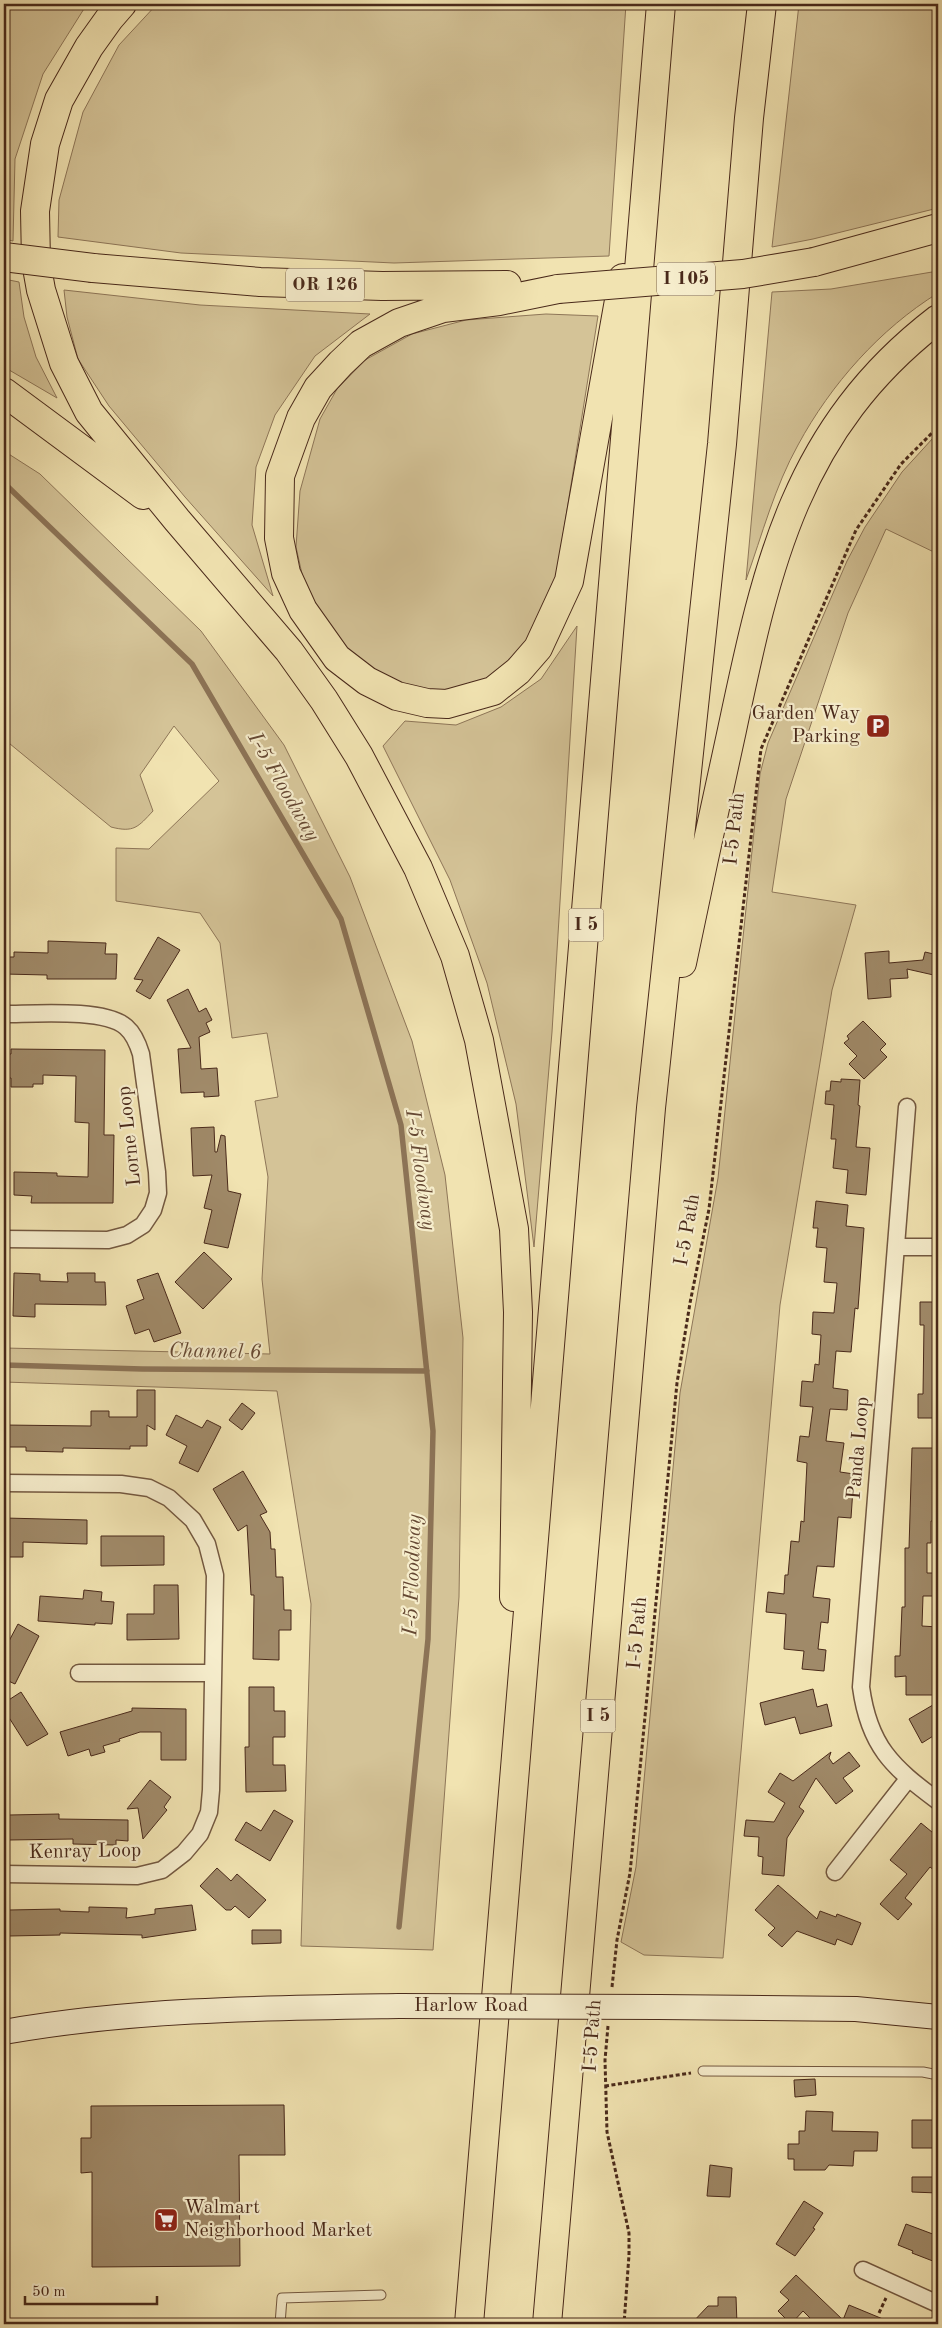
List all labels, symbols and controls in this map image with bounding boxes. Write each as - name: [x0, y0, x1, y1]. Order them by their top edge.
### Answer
- road number: I 105: [657, 262, 715, 296]
- road number: OR 126: [286, 268, 364, 302]
- place label: Garden Way Parking: [752, 704, 860, 747]
- parking icon: Garden Way Parking: [865, 713, 891, 739]
- water label: I-5 Floodway: [243, 728, 323, 845]
- street label: I-5 Path: [721, 792, 749, 866]
- road number: I 5: [568, 908, 604, 942]
- street label: Lorne Loop: [115, 1085, 145, 1187]
- water label: I-5 Floodway: [401, 1107, 439, 1232]
- street label: I-5 Path: [672, 1192, 704, 1268]
- water label: Channel 6: [168, 1341, 262, 1363]
- street label: Panda Loop: [845, 1396, 873, 1500]
- water label: I-5 Floodway: [400, 1513, 426, 1637]
- street label: I-5 Path: [625, 1596, 651, 1670]
- road number: I 5: [580, 1700, 616, 1732]
- street label: Kenray Loop: [28, 1841, 142, 1863]
- street label: Harlow Road: [414, 1996, 528, 2016]
- street label: I-5 Path: [580, 1999, 606, 2073]
- place label: Walmart Neighborhood Market: [184, 2198, 372, 2241]
- supermarket icon: Walmart Neighborhood Market: [153, 2207, 179, 2233]
- scale bar: [25, 2273, 158, 2305]
- text: 50 m: [32, 2285, 66, 2300]

